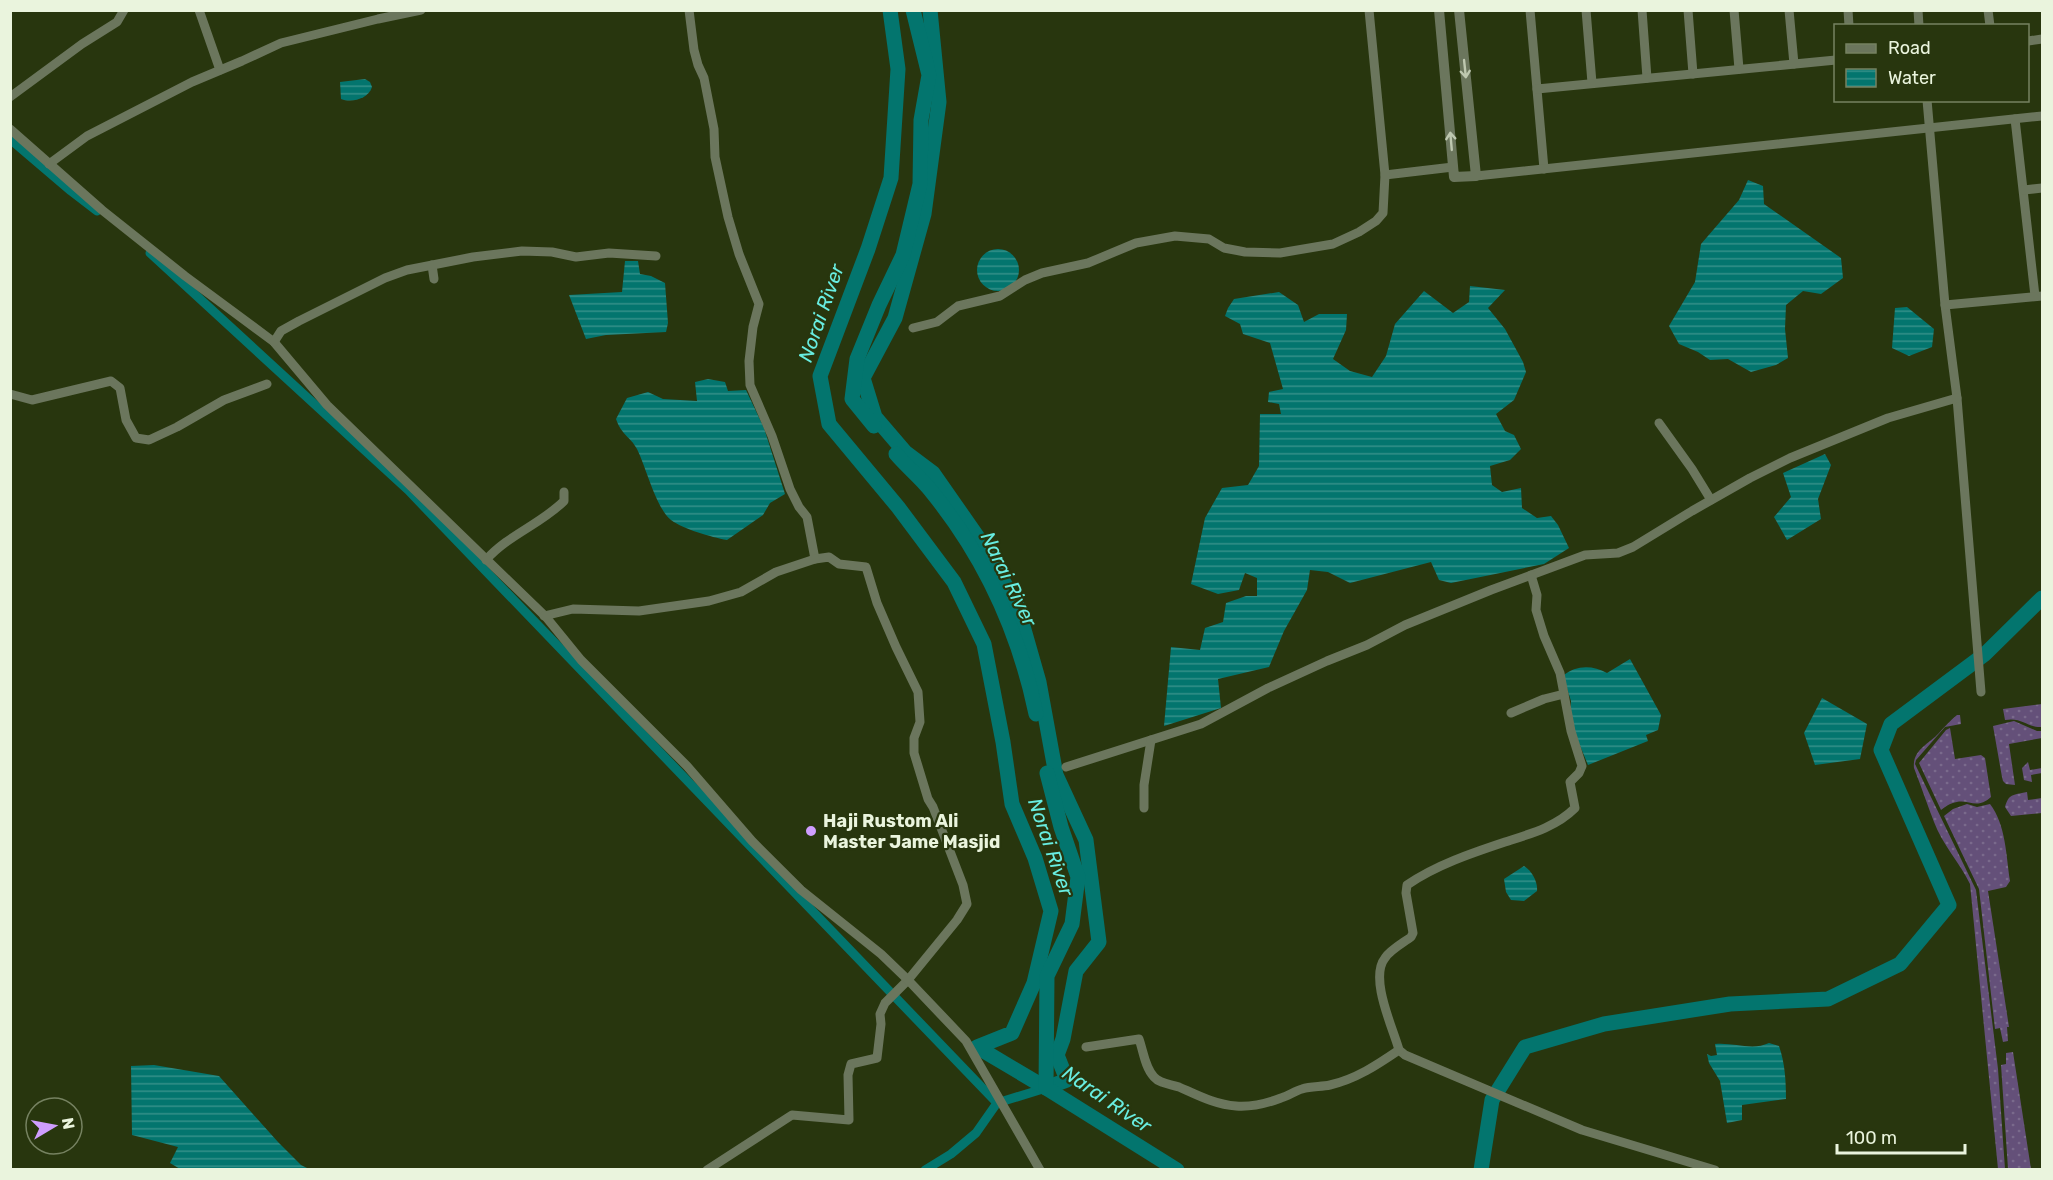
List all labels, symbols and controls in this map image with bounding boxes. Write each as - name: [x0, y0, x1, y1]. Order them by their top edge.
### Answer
- legend: [1834, 24, 2029, 102]
- text: Road: [1888, 37, 1931, 59]
- one-way arrow: [1460, 58, 1471, 78]
- text: Water: [1888, 67, 1936, 89]
- one-way arrow: [1445, 131, 1456, 151]
- water label: Norai River: [793, 260, 849, 365]
- water label: Narai River: [976, 528, 1043, 631]
- water label: Norai River: [1023, 795, 1079, 900]
- place label: Haji Rustom Ali Master Jame Masjid: [823, 810, 1000, 853]
- marker: Haji Rustom Ali Master Jame Masjid: [804, 824, 818, 838]
- water label: Narai River: [1058, 1060, 1157, 1138]
- north arrow: [24, 1096, 84, 1156]
- text: N: [58, 1116, 79, 1131]
- scale bar: [1837, 1117, 1964, 1155]
- text: 100 m: [1846, 1127, 1897, 1149]

